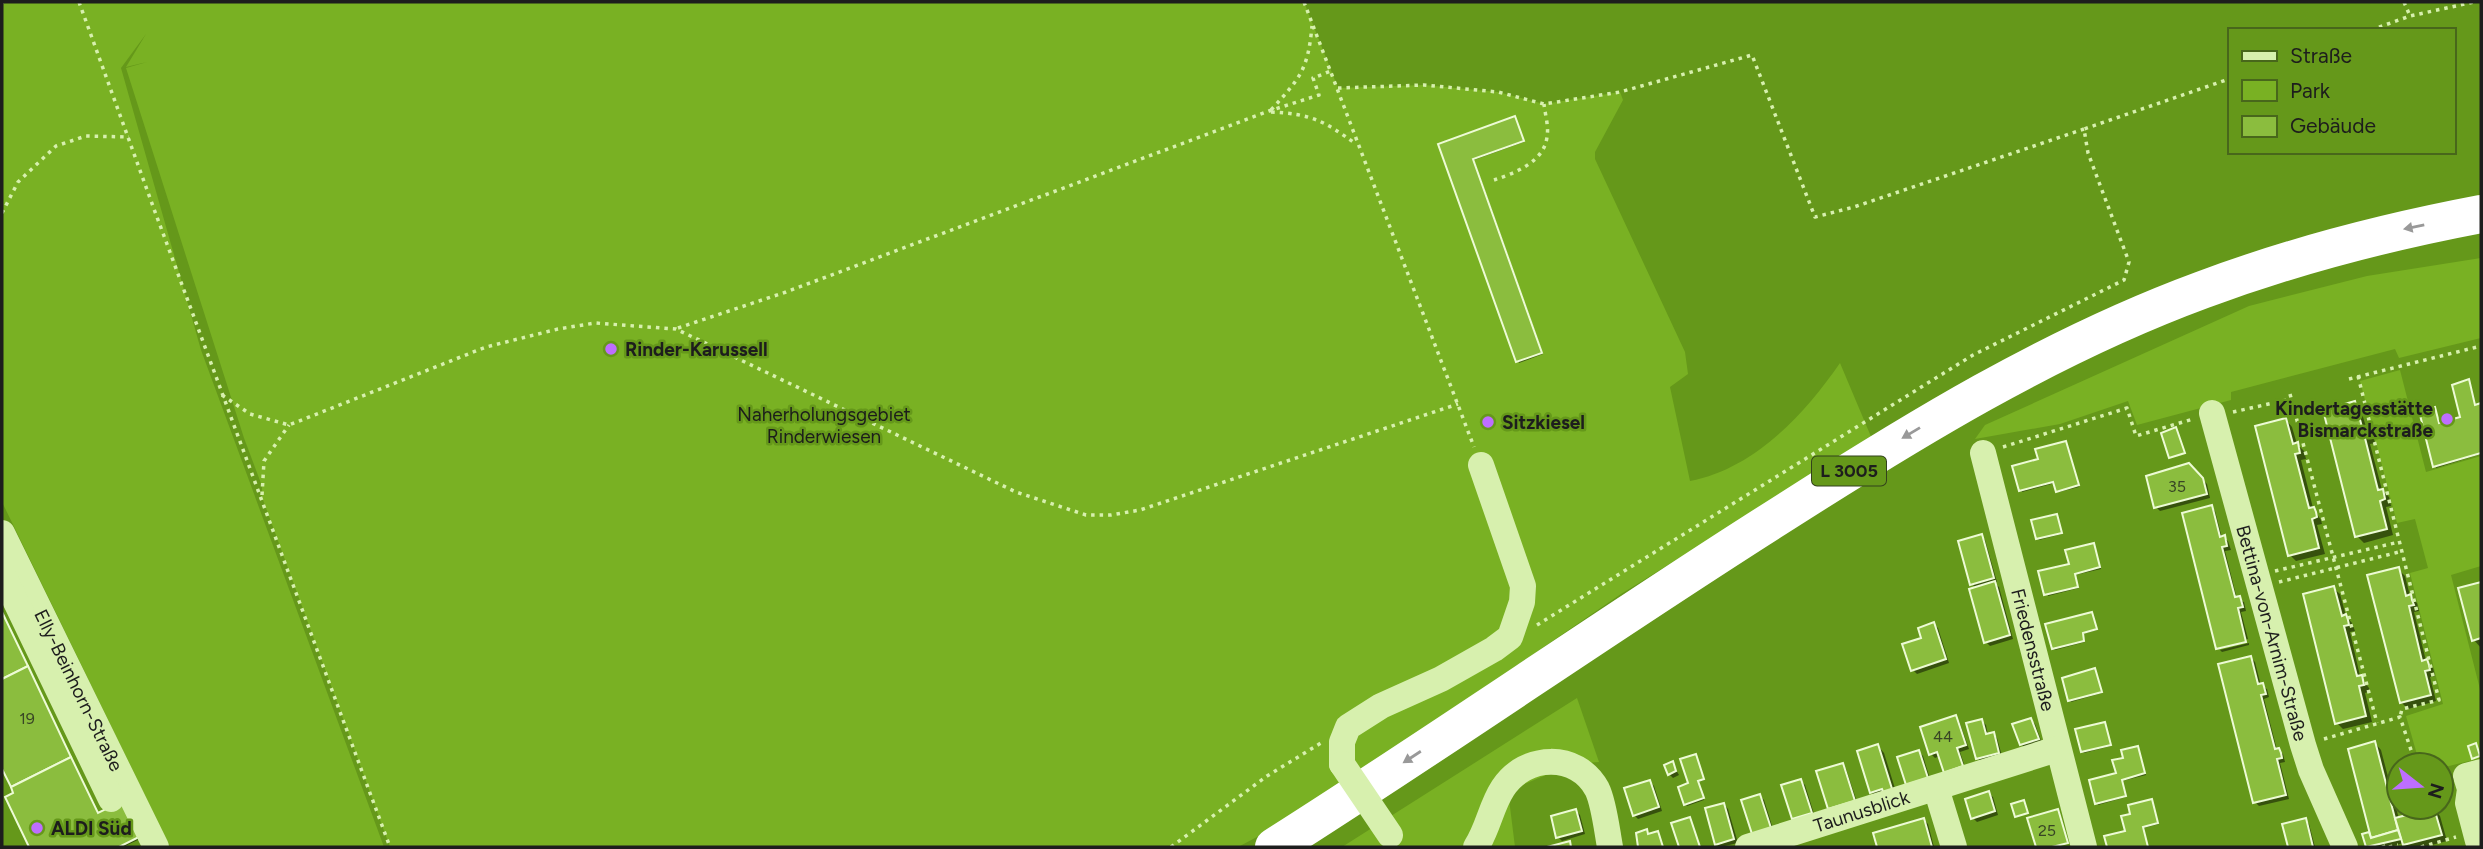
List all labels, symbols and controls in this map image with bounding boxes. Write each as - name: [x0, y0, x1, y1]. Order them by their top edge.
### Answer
- legend: [2228, 28, 2455, 154]
- text: Straße: [2290, 43, 2352, 68]
- text: Park: [2290, 78, 2331, 103]
- text: Gebäude: [2290, 113, 2376, 138]
- one-way arrow: [2403, 222, 2425, 233]
- place label: Rinder-Karussell: [625, 338, 768, 361]
- marker: Rinder-Karussell: [603, 341, 619, 357]
- place label: Kindertagesstätte Bismarckstraße: [2275, 397, 2433, 442]
- park label: Naherholungsgebiet Rinderwiesen: [737, 403, 911, 448]
- place label: Sitzkiesel: [1502, 411, 1585, 434]
- marker: Kindertagesstätte Bismarckstraße: [2439, 411, 2455, 427]
- marker: Sitzkiesel: [1480, 414, 1496, 430]
- one-way arrow: [1902, 427, 1921, 440]
- road number: L 3005: [1812, 457, 1886, 486]
- house number: 35: [2168, 477, 2186, 496]
- street label: Bettina-von-Arnim-Straße: [2231, 523, 2312, 744]
- street label: Friedensstraße: [2006, 586, 2060, 713]
- street label: Elly-Beinhorn-Straße: [29, 606, 128, 775]
- house number: 19: [19, 709, 35, 728]
- house number: 44: [1933, 727, 1953, 746]
- one-way arrow: [1403, 750, 1422, 763]
- north arrow: [2385, 751, 2455, 821]
- text: N: [2423, 780, 2449, 801]
- street label: Taunusblick: [1811, 785, 1913, 837]
- place label: ALDI Süd: [51, 817, 132, 840]
- marker: ALDI Süd: [29, 820, 45, 836]
- house number: 25: [2038, 821, 2056, 840]

